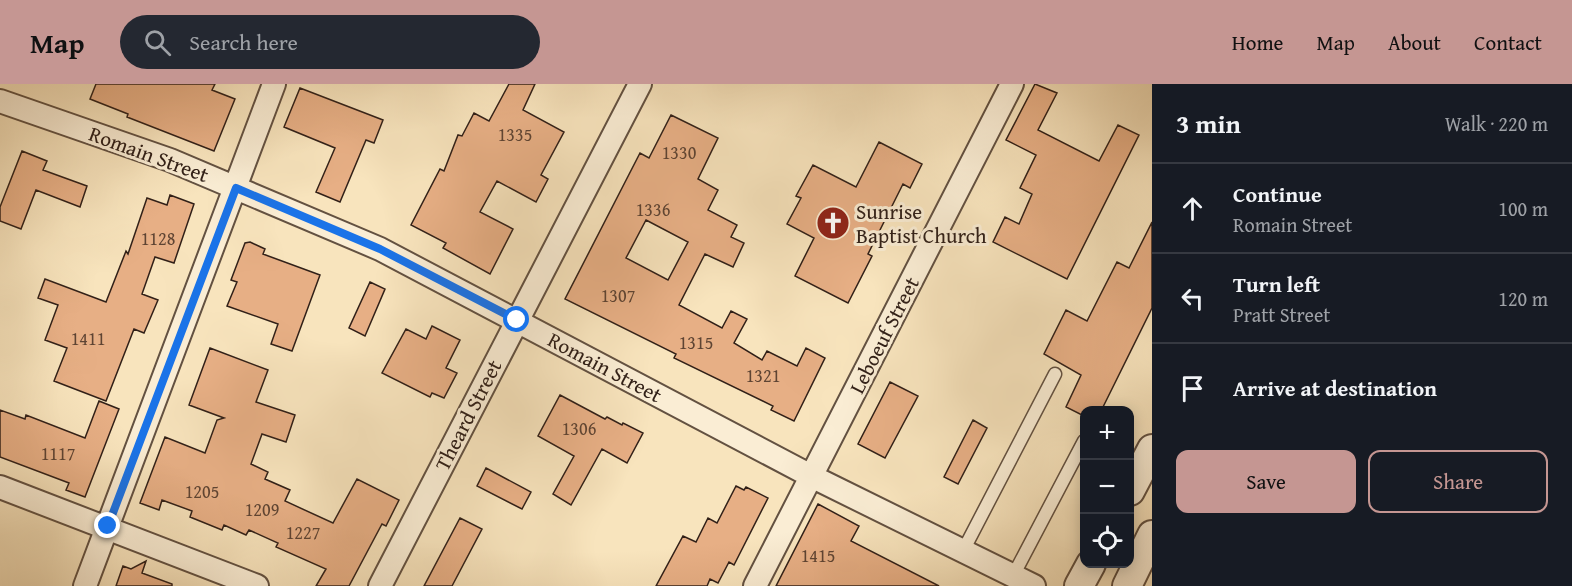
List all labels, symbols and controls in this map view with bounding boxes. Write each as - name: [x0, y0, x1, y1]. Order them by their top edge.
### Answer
- search box: [120, 15, 540, 69]
- text: Map: [30, 22, 84, 63]
- icon: search: [141, 26, 174, 59]
- text: Search here: [189, 26, 298, 58]
- text: Home: [1232, 27, 1283, 58]
- text: Map: [1316, 27, 1355, 58]
- text: About: [1388, 27, 1441, 58]
- text: Contact: [1474, 27, 1542, 58]
- text: 3 min: [1176, 104, 1241, 143]
- text: Walk · 220 m: [1445, 109, 1548, 138]
- street label: Romain Street: [85, 118, 214, 190]
- house number: 1335: [498, 121, 532, 148]
- house number: 1330: [662, 139, 697, 166]
- text: Continue: [1233, 178, 1322, 210]
- icon: ahead: [1176, 192, 1209, 225]
- text: 100 m: [1498, 194, 1548, 223]
- house number: 1336: [636, 196, 670, 223]
- place label: Sunrise Baptist Church: [856, 196, 987, 251]
- church icon: Sunrise Baptist Church: [815, 205, 851, 241]
- text: Romain Street: [1233, 210, 1352, 239]
- house number: 1128: [141, 225, 175, 252]
- text: Turn left: [1233, 268, 1320, 300]
- street label: Leboeuf Street: [841, 271, 927, 399]
- house number: 1307: [601, 282, 635, 309]
- icon: left: [1176, 282, 1209, 315]
- text: 120 m: [1498, 284, 1548, 313]
- text: Pratt Street: [1233, 300, 1330, 329]
- route start: [503, 306, 529, 332]
- street label: Romain Street: [542, 324, 668, 410]
- house number: 1411: [71, 325, 105, 352]
- house number: 1315: [679, 329, 713, 356]
- street label: Theard Street: [427, 354, 509, 476]
- house number: 1321: [746, 362, 780, 389]
- icon: arrive: [1176, 372, 1209, 405]
- text: Arrive at destination: [1233, 372, 1437, 404]
- map controls: [1080, 406, 1134, 568]
- button: +: [1080, 406, 1134, 460]
- house number: 1306: [562, 415, 596, 442]
- house number: 1117: [41, 440, 75, 467]
- button: Save: [1176, 450, 1356, 513]
- button: Share: [1368, 450, 1548, 513]
- button: −: [1080, 460, 1134, 514]
- house number: 1205: [185, 478, 219, 505]
- house number: 1209: [245, 496, 279, 523]
- route end: [94, 512, 120, 538]
- button: locate: [1080, 514, 1134, 568]
- house number: 1227: [286, 519, 320, 546]
- house number: 1415: [801, 542, 835, 569]

